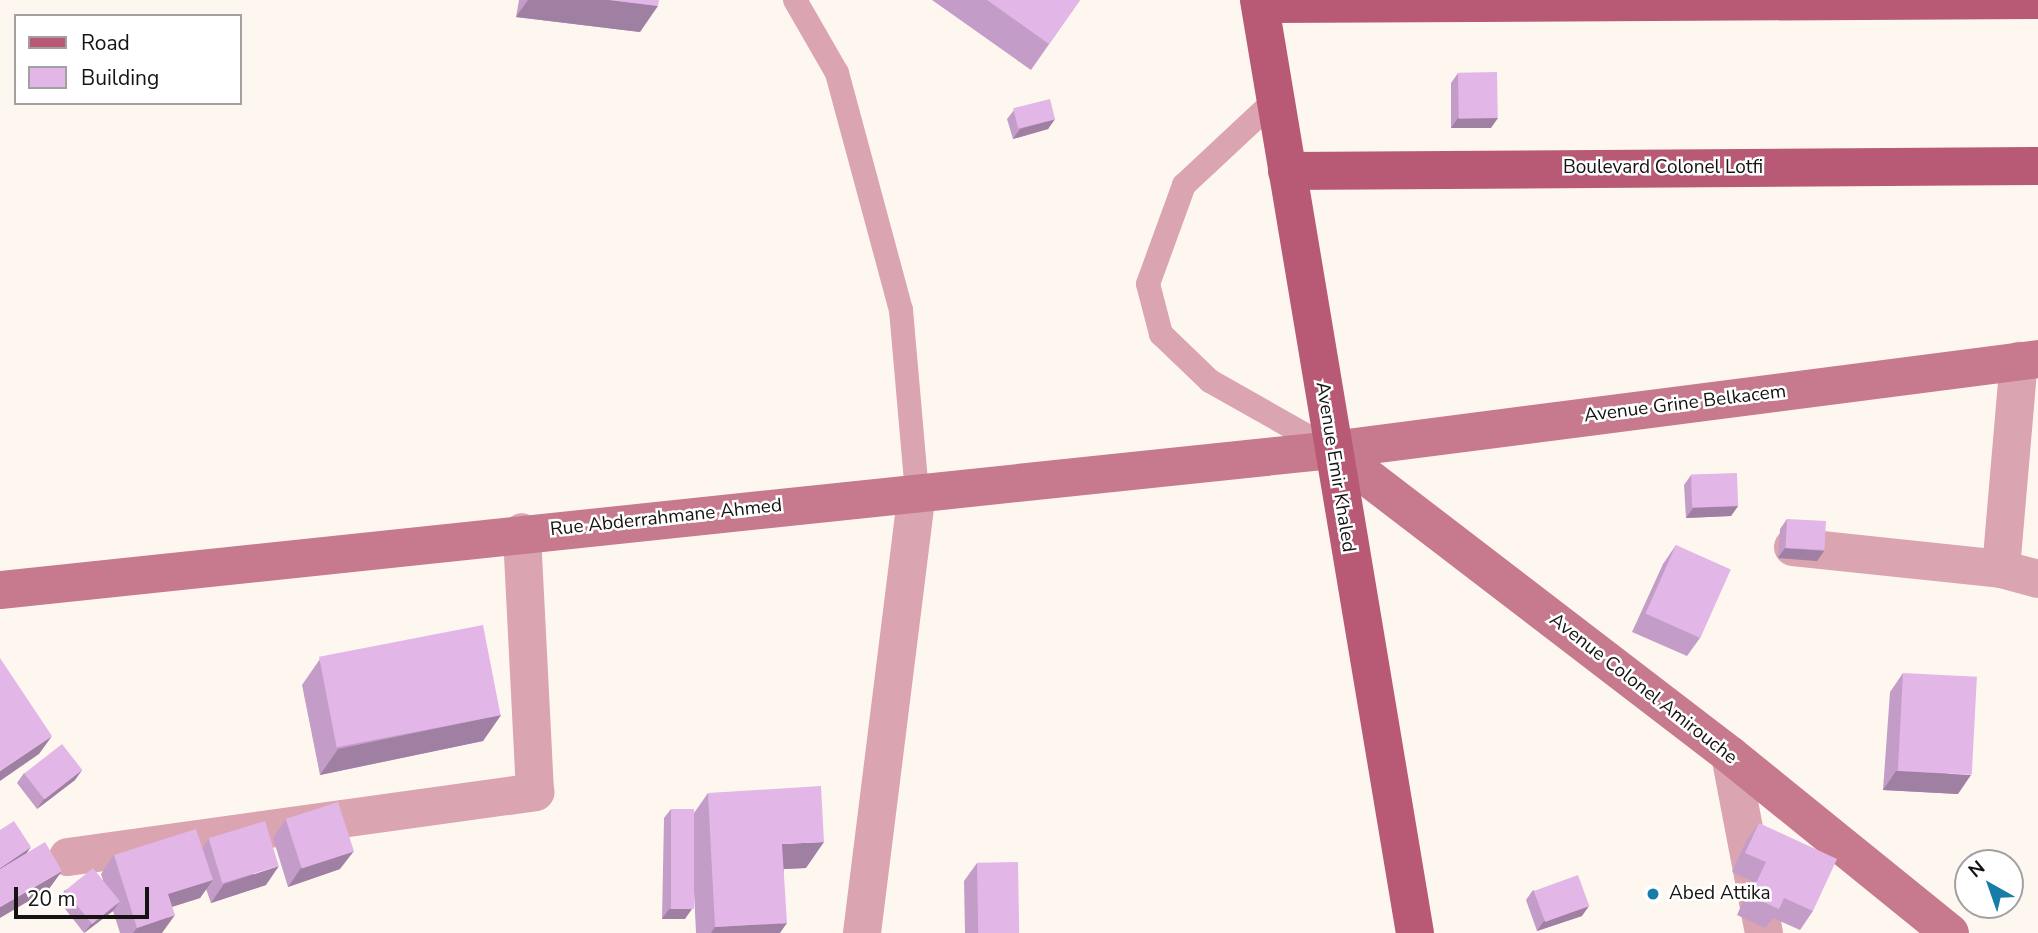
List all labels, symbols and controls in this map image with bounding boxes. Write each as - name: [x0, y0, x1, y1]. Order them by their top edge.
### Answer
- legend: [14, 14, 242, 105]
- text: Road: [81, 29, 130, 57]
- text: Building: [81, 64, 159, 92]
- street label: Boulevard Colonel Lotfi: [1563, 157, 1763, 179]
- street label: Avenue Emir Khaled: [1310, 380, 1360, 554]
- street label: Avenue Grine Belkacem: [1583, 380, 1787, 428]
- street label: Rue Abderrahmane Ahmed: [549, 494, 783, 542]
- street label: Avenue Colonel Amirouche: [1545, 609, 1741, 769]
- north arrow: [1954, 849, 2024, 919]
- text: N: [1963, 855, 1991, 884]
- scale bar: [18, 874, 152, 918]
- place label: Abed Attika: [1669, 883, 1771, 905]
- marker: Abed Attika: [1643, 884, 1663, 904]
- text: 20 m: [27, 885, 76, 913]

